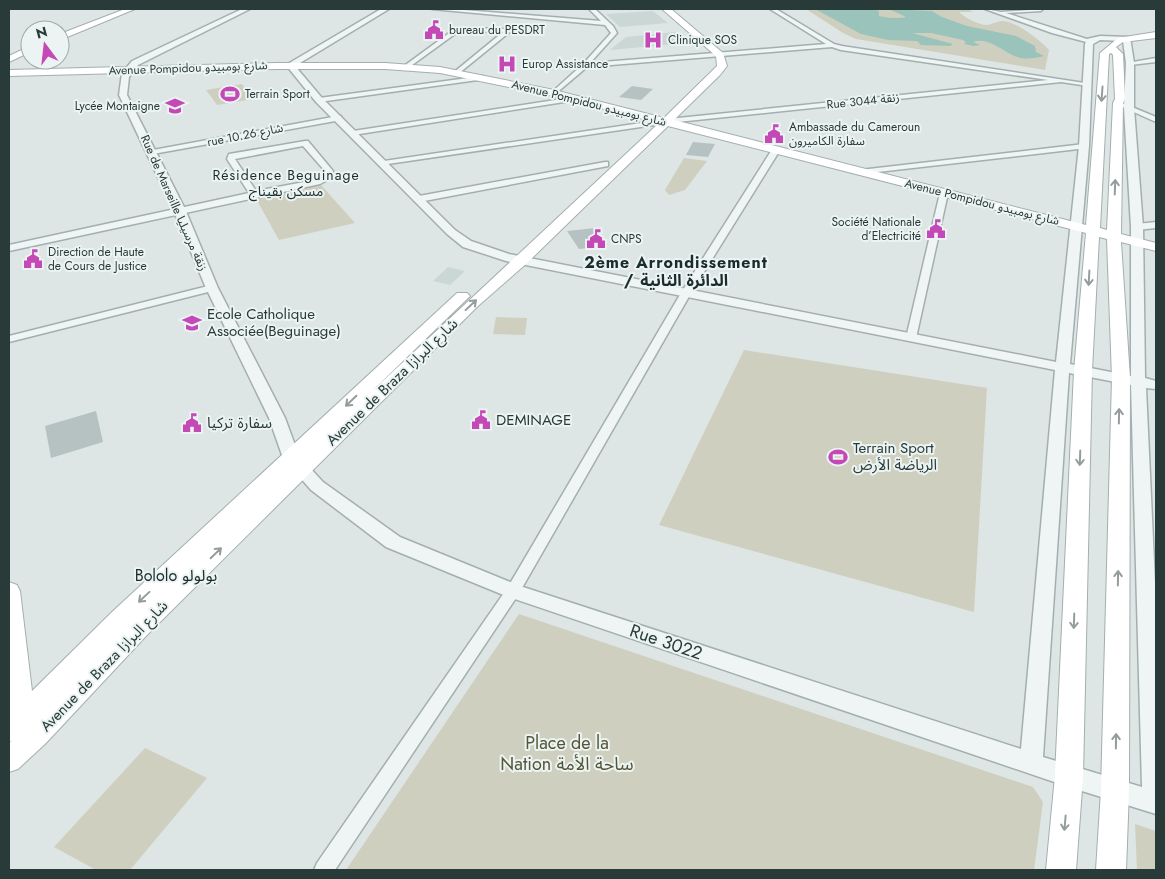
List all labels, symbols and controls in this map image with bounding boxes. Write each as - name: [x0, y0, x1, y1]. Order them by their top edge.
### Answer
- public building icon: bureau du PESDRT: [423, 19, 445, 41]
- north arrow: [20, 20, 70, 70]
- text: N: [34, 21, 50, 44]
- place label: bureau du PESDRT: [449, 21, 545, 39]
- hospital icon: Clinique SOS: [642, 29, 664, 51]
- place label: Clinique SOS: [668, 31, 737, 49]
- hospital icon: Europ Assistance: [496, 53, 518, 75]
- place label: Europ Assistance: [522, 55, 608, 73]
- street label: Avenue Pompidou شارع بومبيدو: [108, 56, 268, 80]
- street label: Avenue Pompidou شارع بومبيدو: [510, 75, 668, 131]
- sports icon: Terrain Sport: [219, 83, 241, 105]
- place label: Terrain Sport: [245, 85, 310, 103]
- one-way arrow: [1098, 85, 1107, 101]
- street label: Rue 3044 زنقة: [826, 88, 900, 114]
- school or university icon: Lycée Montaigne: [164, 95, 186, 117]
- place label: Lycée Montaigne: [75, 97, 160, 115]
- place label: Ambassade du Cameroun سفارة الكاميرون: [789, 118, 920, 150]
- street label: rue 10.26 شارع: [205, 119, 285, 151]
- public building icon: Ambassade du Cameroun سفارة الكاميرون: [763, 123, 785, 145]
- street label: Rue de Marseille زنقة مرسيليا: [136, 132, 212, 274]
- district label: Résidence Beguinage مسكن بقيناج: [212, 165, 360, 202]
- street label: Avenue Pompidou شارع بومبيدو: [903, 174, 1061, 230]
- one-way arrow: [1111, 179, 1120, 195]
- place label: Société Nationale d’Electricité: [832, 213, 921, 245]
- public building icon: Société Nationale d’Electricité: [925, 218, 947, 240]
- public building icon: CNPS: [585, 228, 607, 250]
- place label: CNPS: [611, 230, 642, 248]
- place label: Direction de Haute de Cours de Justice: [48, 243, 147, 275]
- public building icon: Direction de Haute de Cours de Justice: [22, 248, 44, 270]
- district label: 2ème Arrondissement / الدائرة الثانية: [584, 251, 768, 292]
- one-way arrow: [1084, 270, 1093, 286]
- one-way arrow: [464, 299, 477, 311]
- place label: Ecole Catholique Associée(Beguinage): [207, 303, 341, 342]
- school or university icon: Ecole Catholique Associée(Beguinage): [181, 312, 203, 334]
- street label: Avenue de Braza شارع البرازا: [321, 313, 464, 452]
- one-way arrow: [345, 395, 357, 407]
- one-way arrow: [1115, 408, 1124, 424]
- public building icon: DEMINAGE: [470, 409, 492, 431]
- place label: DEMINAGE: [496, 409, 571, 431]
- public building icon: سفارة تركيا: [181, 412, 203, 434]
- place label: سفارة تركيا: [207, 412, 272, 434]
- place label: Terrain Sport الرياضة الأرض: [853, 437, 937, 476]
- sports icon: Terrain Sport الرياضة الأرض: [827, 446, 849, 468]
- one-way arrow: [1076, 450, 1085, 466]
- one-way arrow: [210, 547, 223, 559]
- district label: Bololo بولولو: [135, 564, 217, 587]
- one-way arrow: [1113, 571, 1122, 587]
- one-way arrow: [137, 591, 150, 603]
- street label: Avenue de Braza شارع البرازا: [35, 595, 174, 737]
- one-way arrow: [1070, 612, 1079, 628]
- street label: Rue 3022: [626, 617, 706, 667]
- park label: Place de la Nation ساحة الأمة: [500, 730, 634, 777]
- one-way arrow: [1111, 733, 1120, 749]
- one-way arrow: [1060, 815, 1070, 831]

